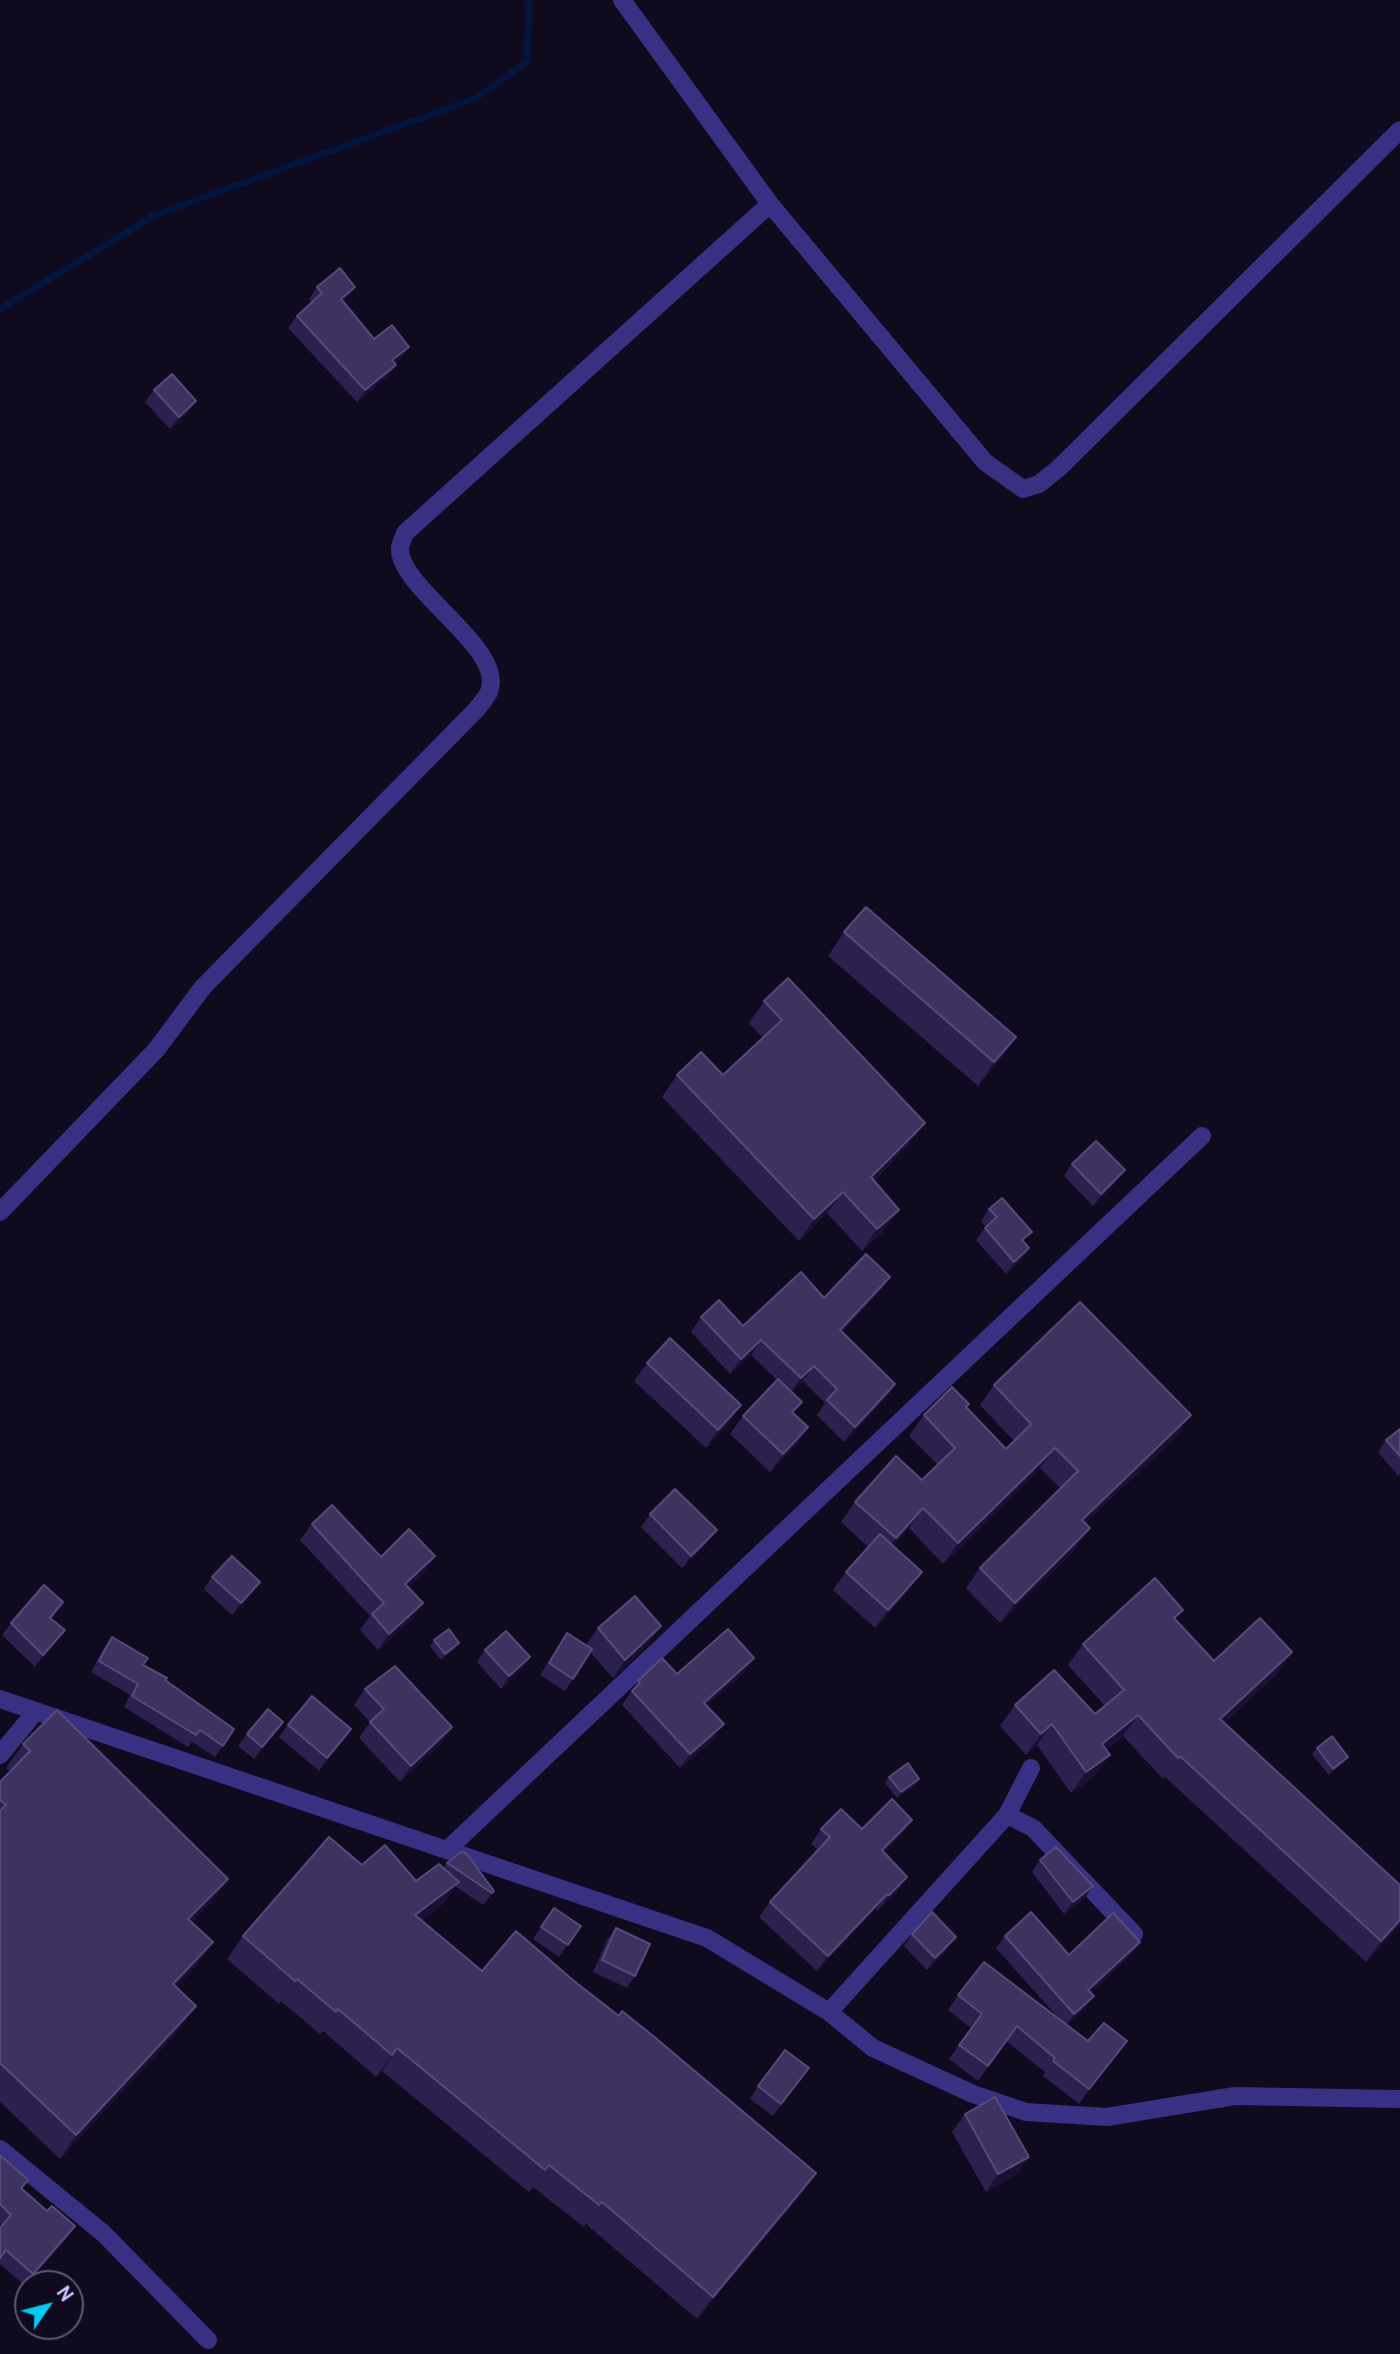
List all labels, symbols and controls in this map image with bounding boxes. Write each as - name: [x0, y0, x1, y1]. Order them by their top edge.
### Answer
- north arrow: [14, 2270, 84, 2340]
- text: N: [52, 2282, 78, 2306]

